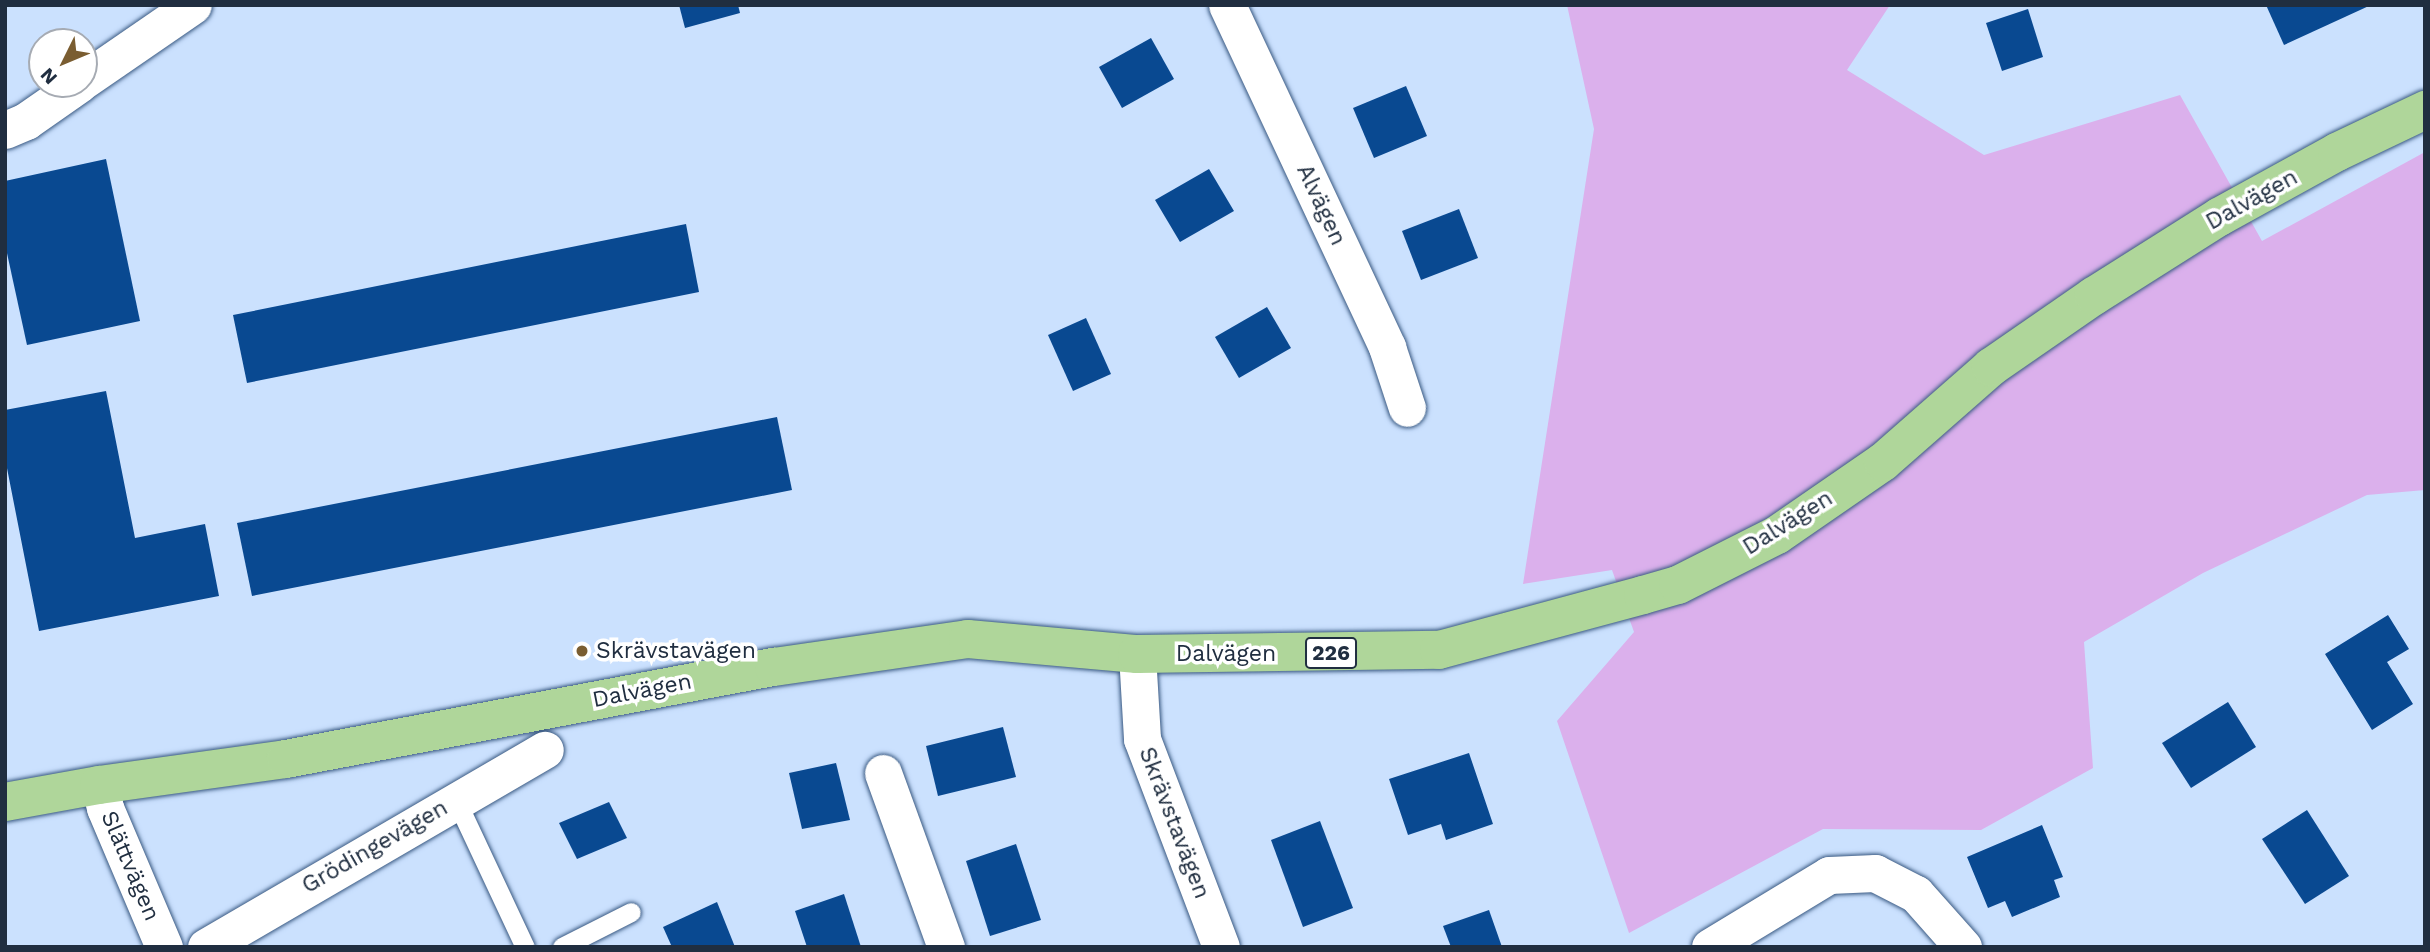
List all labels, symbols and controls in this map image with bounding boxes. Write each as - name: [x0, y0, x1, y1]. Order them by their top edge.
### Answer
- north arrow: [28, 28, 98, 98]
- text: N: [36, 63, 62, 89]
- street label: Alvägen: [1290, 160, 1352, 250]
- street label: Dalvägen: [2201, 164, 2303, 236]
- street label: Dalvägen: [1738, 485, 1838, 561]
- road number: 226: [1305, 636, 1357, 670]
- place label: Skrävstavägen: [596, 637, 756, 665]
- street label: Dalvägen: [1176, 640, 1276, 668]
- marker: Skrävstavägen: [574, 643, 590, 659]
- street label: Dalvägen: [590, 668, 694, 714]
- street label: Skrävstavägen: [1132, 743, 1216, 903]
- street label: Grödingevägen: [297, 794, 453, 900]
- street label: Slättvägen: [95, 807, 165, 925]

